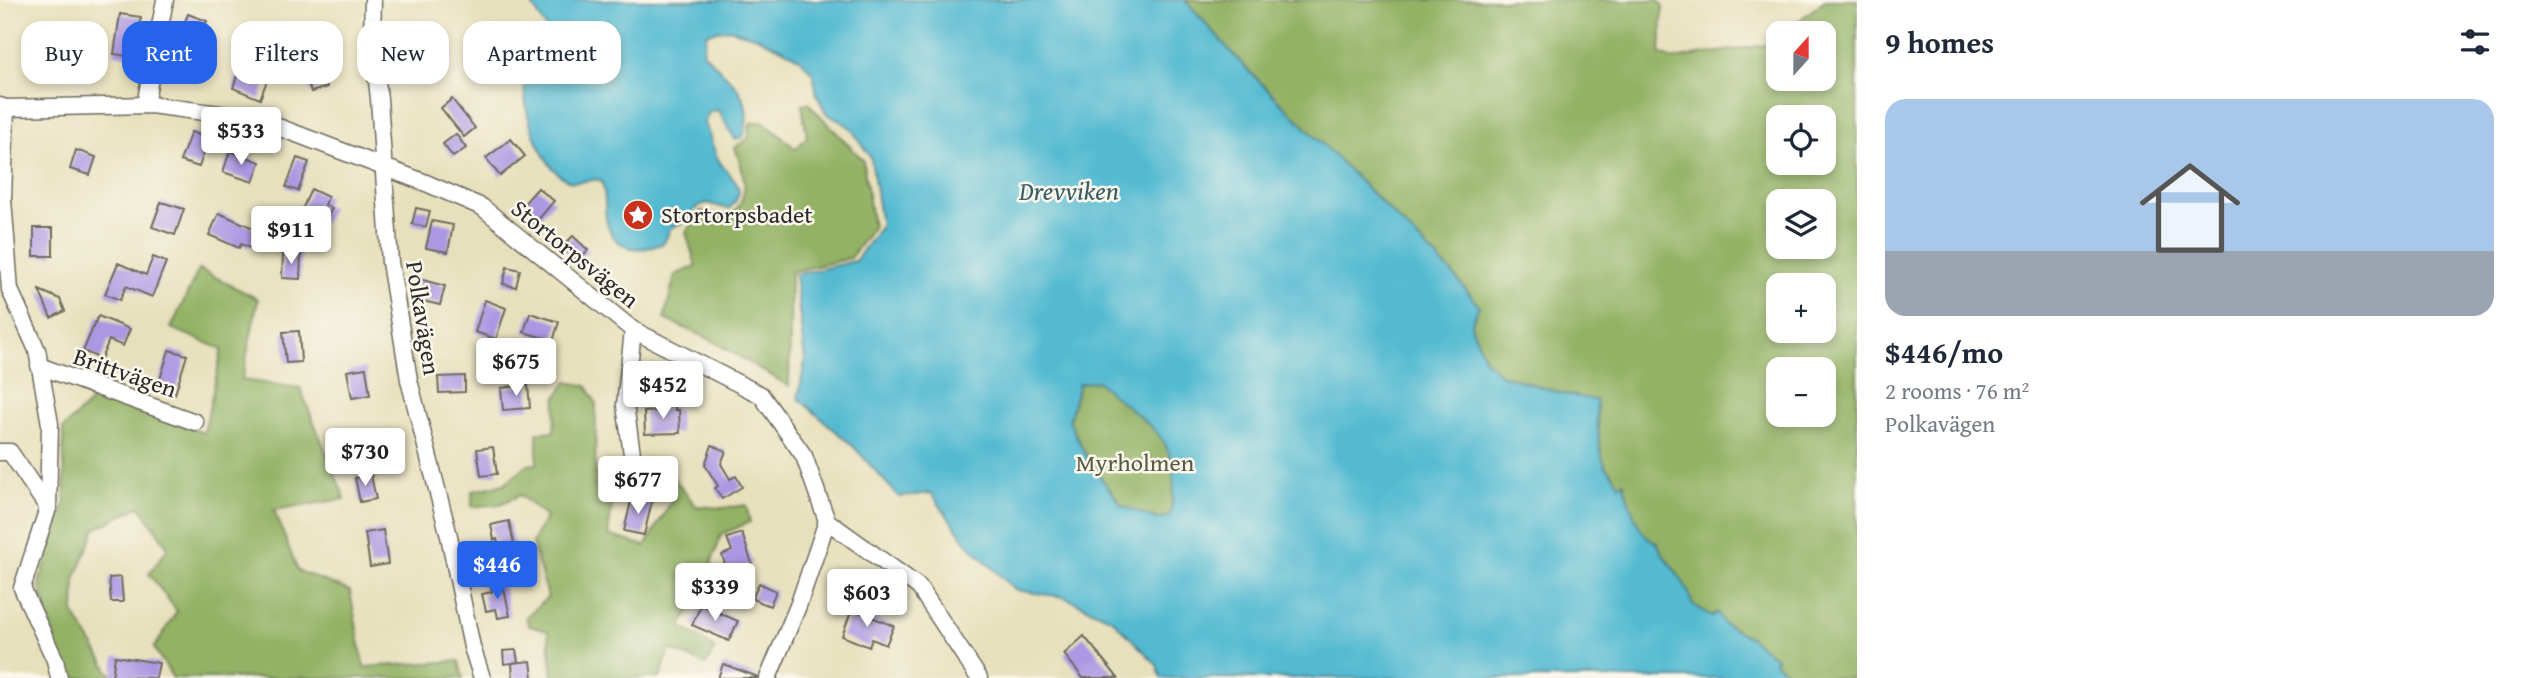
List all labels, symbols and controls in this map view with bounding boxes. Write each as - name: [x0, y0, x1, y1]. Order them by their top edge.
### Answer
- text: 9 homes: [1885, 20, 1994, 64]
- chip: Buy: [21, 21, 108, 84]
- chip: Rent: [122, 21, 217, 84]
- chip: Filters: [231, 21, 343, 84]
- chip: New: [357, 21, 449, 84]
- chip: Apartment: [463, 21, 621, 84]
- north arrow: [1766, 21, 1836, 91]
- map controls: [1766, 21, 1836, 427]
- icon: filters: [2456, 23, 2494, 61]
- button: locate: [1766, 105, 1836, 175]
- pin: $533: [200, 108, 282, 167]
- text: $533: [217, 113, 265, 146]
- icon: home: [2127, 145, 2253, 271]
- water label: Drevviken: [1018, 171, 1119, 210]
- button: layers: [1766, 189, 1836, 259]
- street label: Stortorpsvägen: [504, 191, 647, 316]
- place label: Stortorpsbadet: [661, 197, 813, 232]
- place icon: Stortorpsbadet: [621, 198, 655, 232]
- pin: $911: [250, 206, 332, 266]
- text: $911: [267, 212, 315, 245]
- street label: Polkavägen: [397, 258, 450, 378]
- button: +: [1766, 273, 1836, 343]
- text: $446/mo: [1885, 330, 2003, 374]
- pin: $675: [475, 338, 557, 398]
- street label: Brittvägen: [69, 339, 182, 407]
- text: $675: [492, 344, 540, 377]
- button: −: [1766, 357, 1836, 427]
- pin: $452: [622, 362, 704, 421]
- text: $452: [639, 367, 687, 400]
- text: 2 rooms · 76 m²: [1885, 374, 2029, 407]
- text: Polkavägen: [1885, 407, 1995, 440]
- pin: $730: [324, 428, 406, 488]
- text: $730: [341, 434, 389, 467]
- park label: Myrholmen: [1076, 445, 1195, 480]
- pin: $677: [597, 456, 679, 516]
- text: $677: [614, 462, 662, 495]
- pin: $446: [456, 542, 538, 601]
- text: $446: [473, 547, 521, 580]
- pin: $339: [674, 564, 756, 623]
- text: $339: [691, 569, 739, 602]
- pin: $603: [826, 570, 908, 629]
- text: $603: [843, 575, 891, 608]

